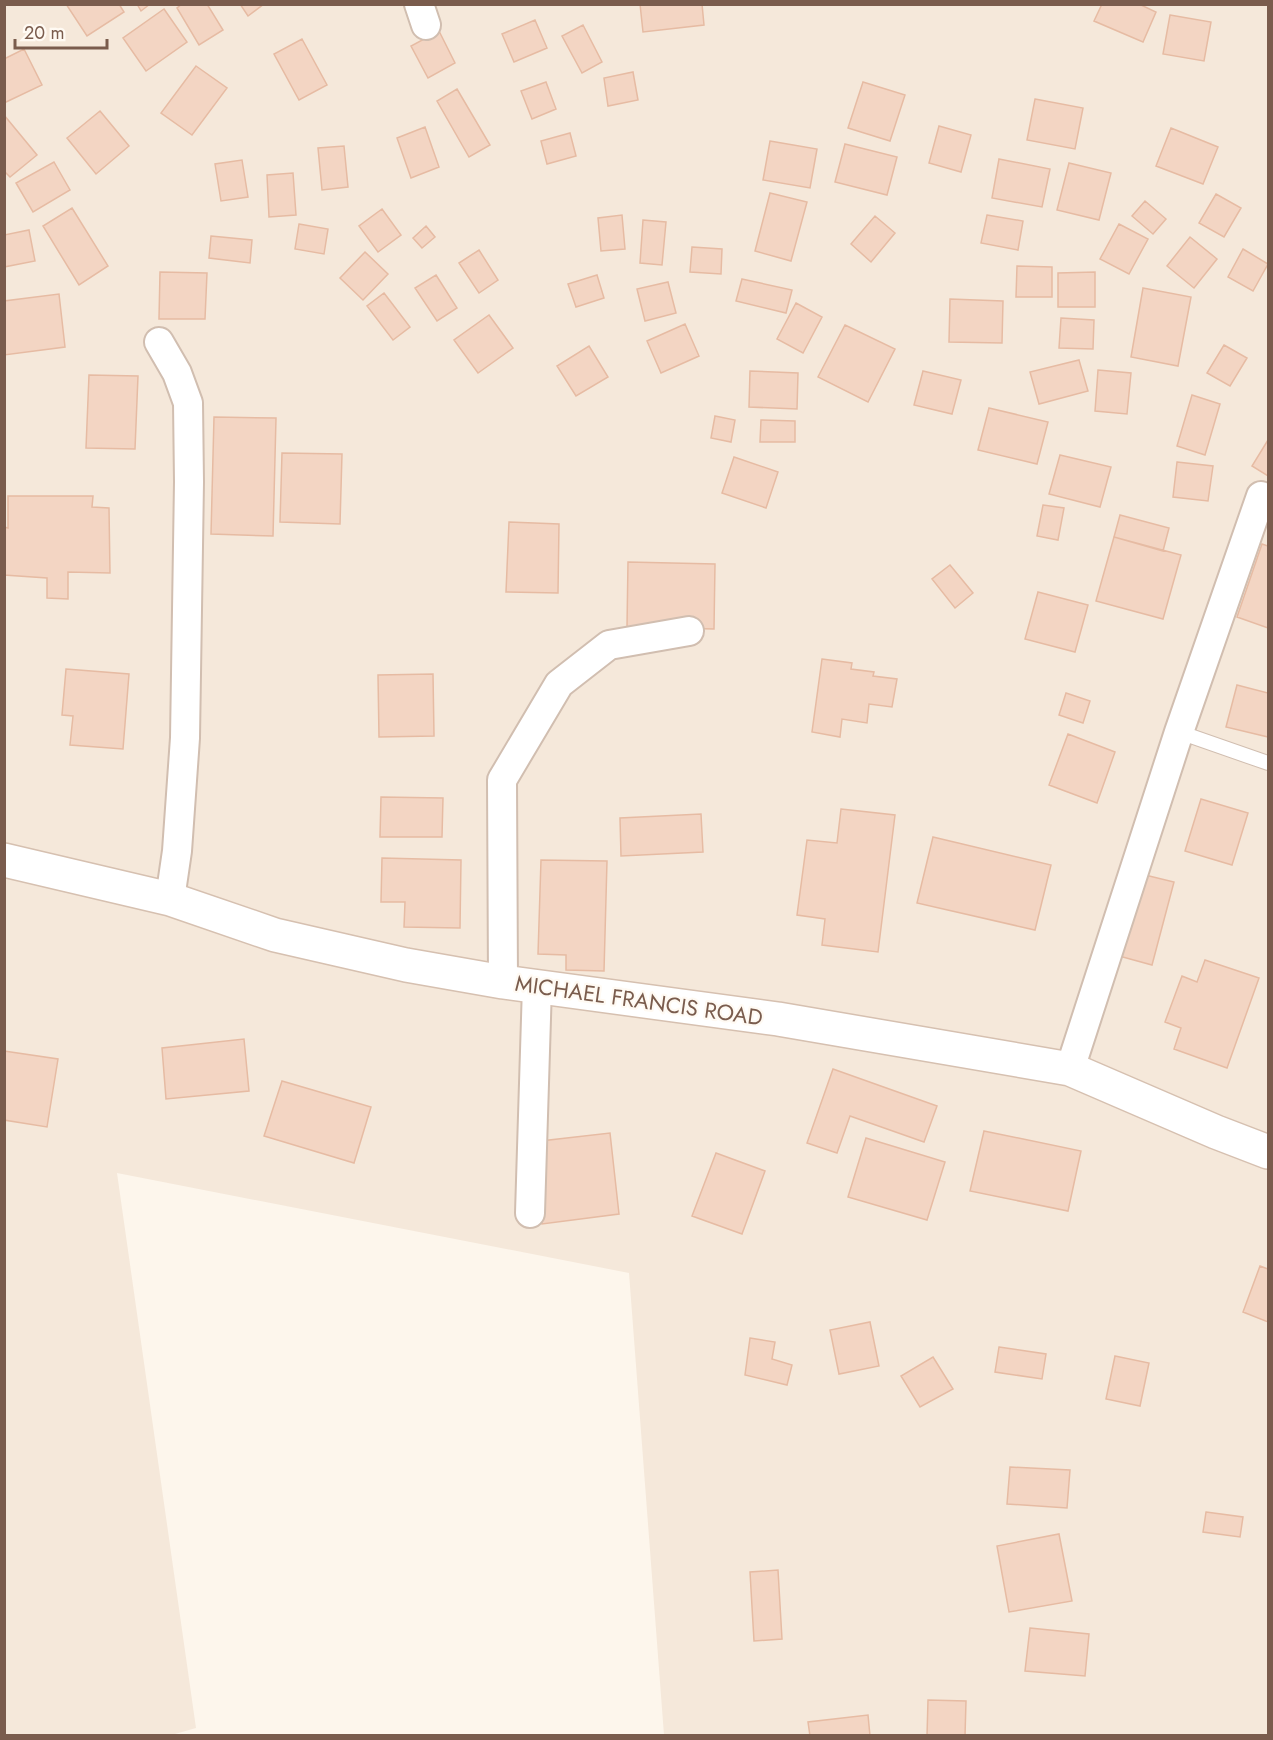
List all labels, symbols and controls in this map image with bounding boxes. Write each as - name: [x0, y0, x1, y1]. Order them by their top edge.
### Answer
- scale bar: [15, 12, 106, 50]
- text: 20 m: [24, 20, 64, 46]
- street label: MICHAEL FRANCIS ROAD: [513, 967, 765, 1033]

